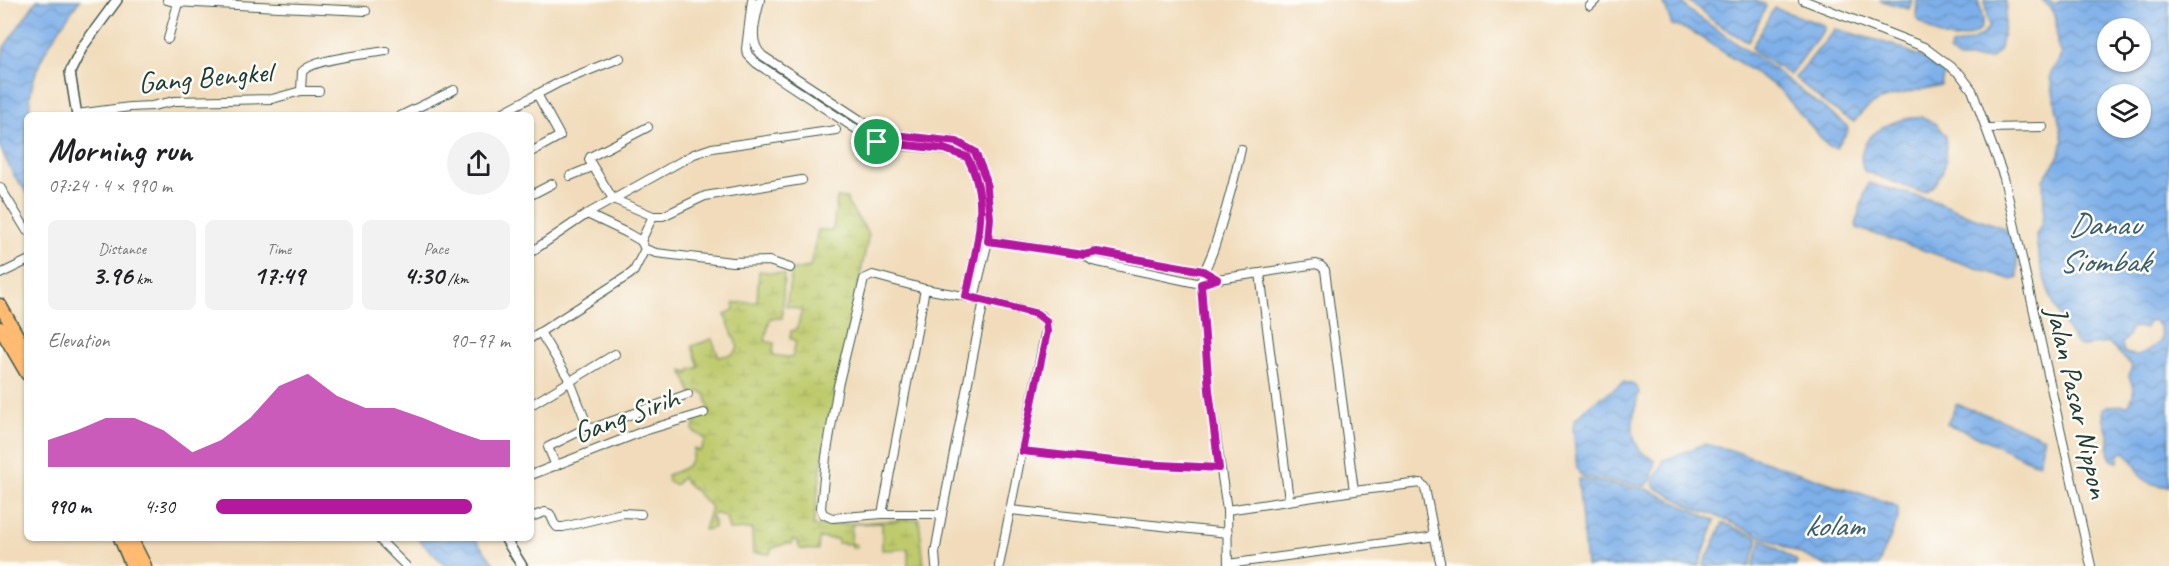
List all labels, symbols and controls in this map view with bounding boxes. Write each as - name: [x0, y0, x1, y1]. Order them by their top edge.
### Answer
- map controls: [2097, 18, 2151, 138]
- button: locate: [2097, 18, 2151, 72]
- street label: Gang Bengkel: [137, 52, 278, 102]
- button: layers: [2097, 84, 2151, 138]
- pin: [851, 116, 902, 167]
- icon: arrive: [860, 125, 893, 158]
- text: Morning run: [48, 129, 192, 171]
- button: share: [447, 132, 510, 195]
- text: 07:24 · 4 × 990 m: [48, 173, 172, 198]
- water label: Danau Siombak: [2059, 204, 2155, 282]
- text: Distance: [98, 239, 146, 259]
- text: Time: [267, 239, 291, 259]
- text: Pace: [424, 239, 448, 259]
- text: 3.96: [92, 259, 132, 292]
- text: 17:49: [253, 259, 305, 292]
- text: 4:30: [403, 259, 444, 292]
- text: km: [132, 269, 152, 289]
- text: /km: [444, 269, 469, 289]
- street label: Jalan Pasar Nippon: [2037, 300, 2119, 503]
- text: Elevation: [48, 328, 110, 353]
- text: 90–97 m: [449, 328, 510, 353]
- street label: Gang Sirih: [568, 378, 686, 452]
- text: 990 m: [48, 494, 91, 519]
- text: 4:30: [144, 494, 175, 519]
- water label: kolam: [1804, 505, 1866, 546]

